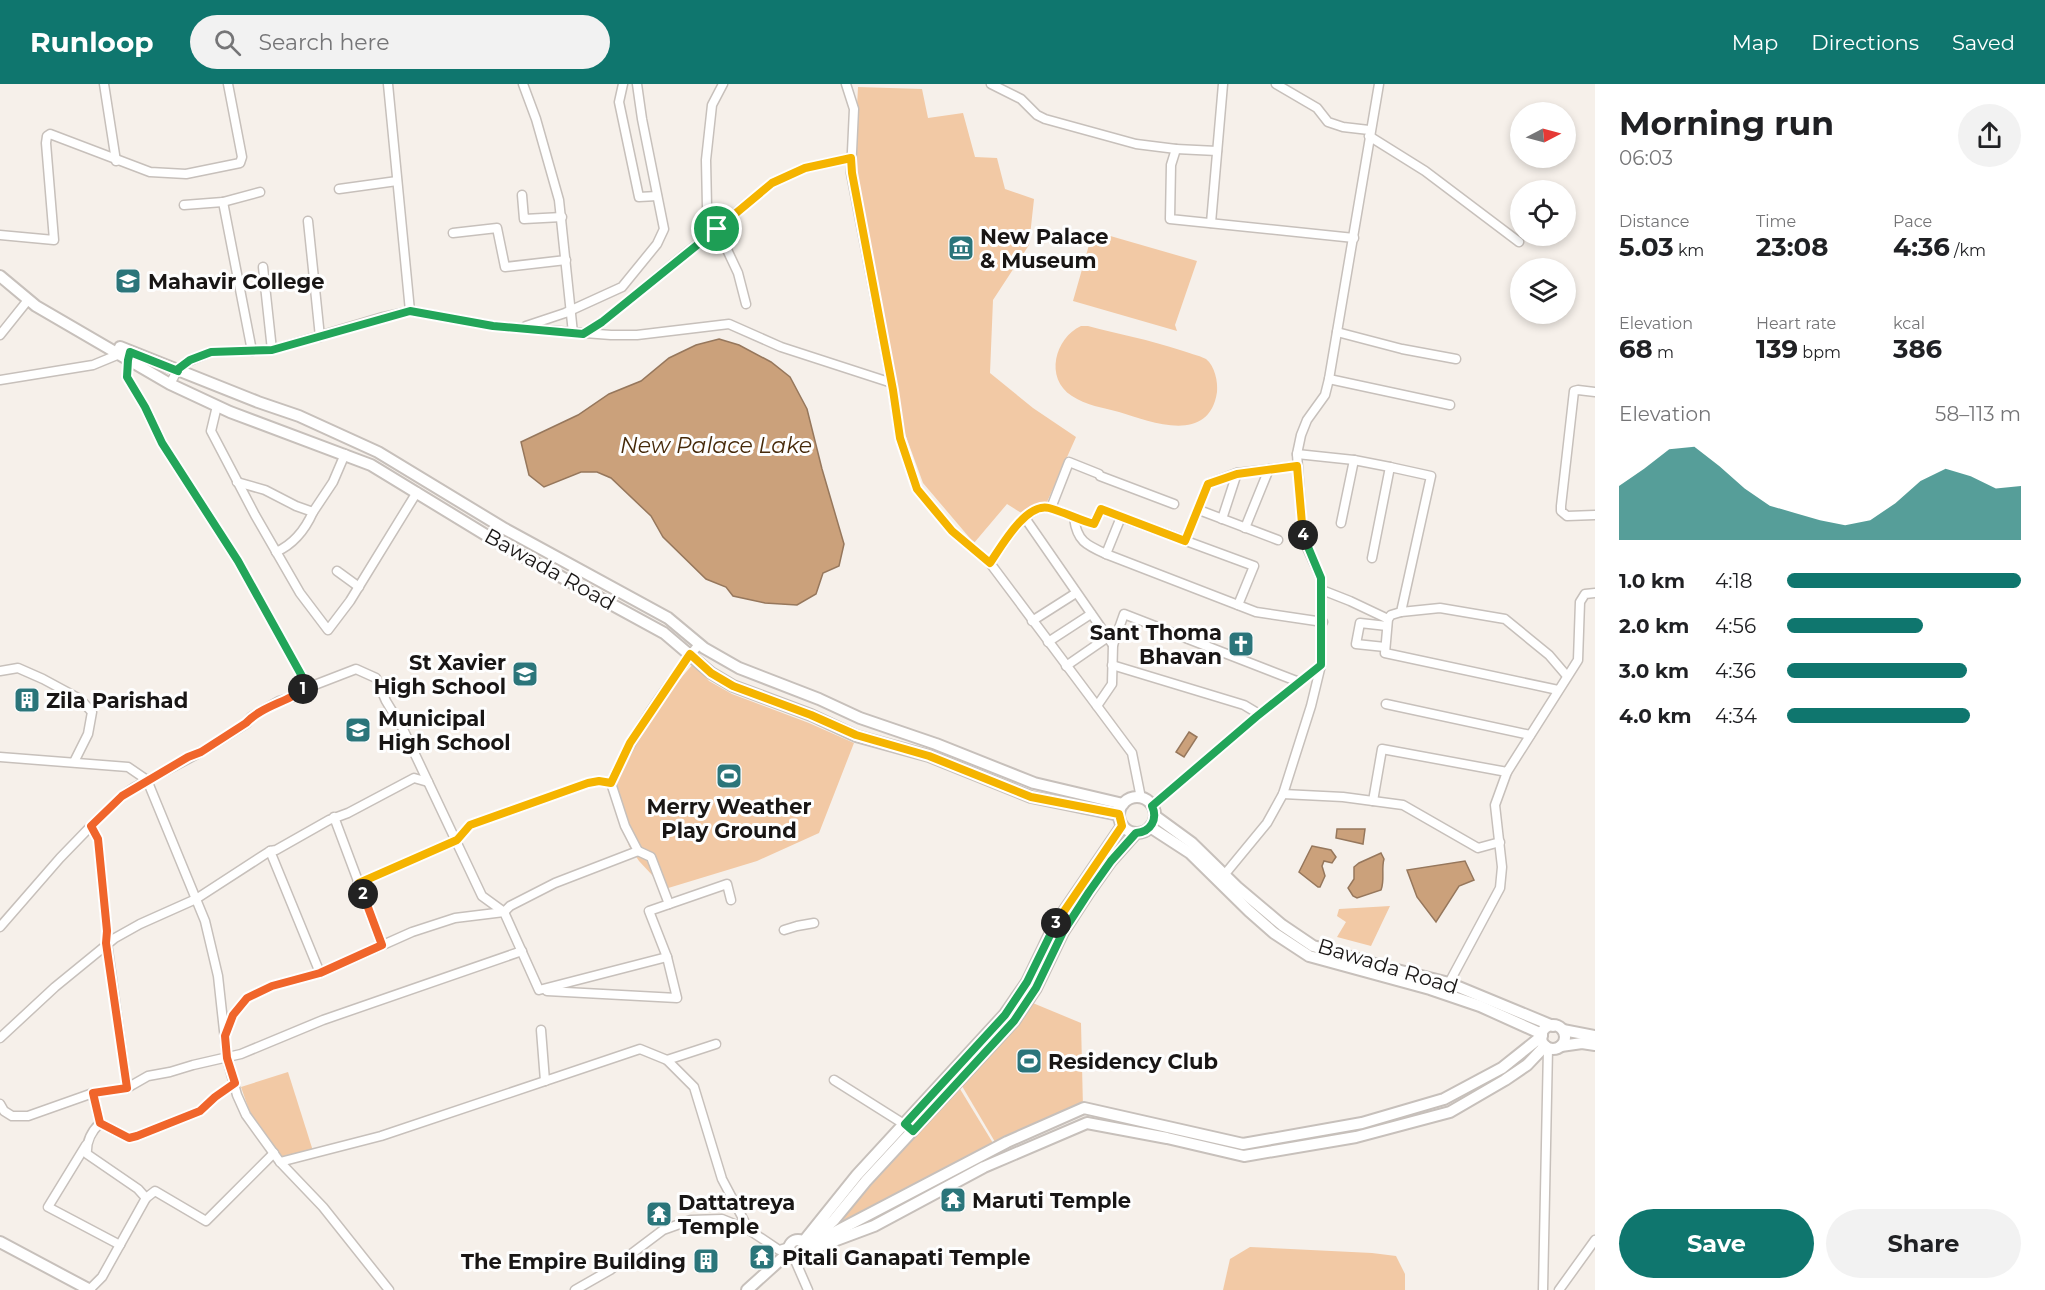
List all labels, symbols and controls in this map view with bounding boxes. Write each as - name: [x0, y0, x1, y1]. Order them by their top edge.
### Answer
- search box: [190, 15, 610, 69]
- text: Runloop: [30, 25, 154, 59]
- icon: search: [211, 26, 244, 59]
- text: Search here: [259, 29, 389, 56]
- text: Map: [1732, 30, 1778, 55]
- text: Directions: [1811, 30, 1919, 55]
- text: Saved: [1952, 30, 2015, 55]
- north arrow: [1510, 102, 1576, 168]
- map controls: [1510, 102, 1576, 324]
- text: Morning run: [1619, 103, 1834, 143]
- button: share: [1958, 104, 2021, 167]
- text: 06:03: [1619, 146, 1673, 170]
- button: locate: [1510, 180, 1576, 246]
- pin: [691, 203, 742, 254]
- icon: arrive: [700, 212, 733, 245]
- text: Distance: [1619, 212, 1689, 231]
- text: Time: [1756, 212, 1796, 231]
- text: Pace: [1893, 212, 1932, 231]
- place label: New Palace & Museum: [980, 224, 1109, 273]
- text: 5.03: [1619, 231, 1674, 263]
- text: 23:08: [1756, 231, 1828, 263]
- text: 4:36: [1893, 231, 1950, 263]
- museum icon: New Palace & Museum: [946, 233, 976, 263]
- text: km: [1674, 241, 1704, 260]
- text: /km: [1950, 241, 1986, 260]
- button: layers: [1510, 258, 1576, 324]
- school or university icon: Mahavir College: [113, 266, 143, 296]
- place label: Mahavir College: [148, 269, 325, 294]
- text: Elevation: [1619, 314, 1693, 333]
- text: Heart rate: [1756, 314, 1836, 333]
- text: kcal: [1893, 314, 1925, 333]
- text: 68: [1619, 333, 1653, 365]
- text: 139: [1756, 333, 1798, 365]
- text: 386: [1893, 333, 1942, 365]
- text: m: [1653, 343, 1674, 362]
- text: bpm: [1798, 343, 1841, 362]
- text: Elevation: [1619, 402, 1711, 426]
- text: 58–113 m: [1935, 402, 2021, 426]
- water label: New Palace Lake: [620, 432, 812, 459]
- pin: 4: [1288, 520, 1318, 550]
- street label: Bawada Road: [480, 523, 620, 615]
- text: 4: [1297, 525, 1309, 544]
- text: 1.0 km: [1619, 569, 1685, 593]
- text: 4:18: [1715, 569, 1753, 593]
- text: 2.0 km: [1619, 614, 1689, 638]
- text: 4:56: [1715, 614, 1756, 638]
- place label: Sant Thoma Bhavan: [1090, 620, 1222, 669]
- church icon: Sant Thoma Bhavan: [1226, 629, 1256, 659]
- place label: St Xavier High School: [373, 650, 506, 699]
- school or university icon: St Xavier High School: [510, 659, 540, 689]
- text: 3.0 km: [1619, 659, 1689, 683]
- text: 4:36: [1715, 659, 1756, 683]
- pin: 1: [288, 674, 318, 704]
- text: 1: [300, 679, 306, 698]
- building icon: Zila Parishad: [12, 685, 42, 715]
- place label: Zila Parishad: [46, 688, 188, 713]
- text: 4.0 km: [1619, 704, 1691, 728]
- text: 4:34: [1715, 704, 1757, 728]
- place label: Municipal High School: [378, 706, 511, 755]
- school or university icon: Municipal High School: [343, 715, 373, 745]
- sports icon: Merry Weather Play Ground: [714, 761, 744, 791]
- place label: Merry Weather Play Ground: [646, 794, 812, 843]
- pin: 2: [348, 879, 378, 909]
- text: 2: [358, 884, 368, 903]
- pin: 3: [1041, 908, 1071, 938]
- text: 3: [1051, 913, 1061, 932]
- street label: Bawada Road: [1315, 933, 1461, 999]
- sports icon: Residency Club: [1014, 1046, 1044, 1076]
- place label: Residency Club: [1048, 1049, 1218, 1074]
- temple icon: Maruti Temple: [938, 1185, 968, 1215]
- place label: Maruti Temple: [972, 1188, 1131, 1213]
- place label: Dattatreya Temple: [678, 1190, 795, 1239]
- temple icon: Dattatreya Temple: [644, 1199, 674, 1229]
- button: Save: [1619, 1209, 1814, 1278]
- button: Share: [1826, 1209, 2021, 1278]
- temple icon: Pitali Ganapati Temple: [747, 1242, 777, 1272]
- place label: Pitali Ganapati Temple: [782, 1245, 1030, 1270]
- building icon: The Empire Building: [691, 1246, 721, 1276]
- place label: The Empire Building: [461, 1249, 686, 1274]

